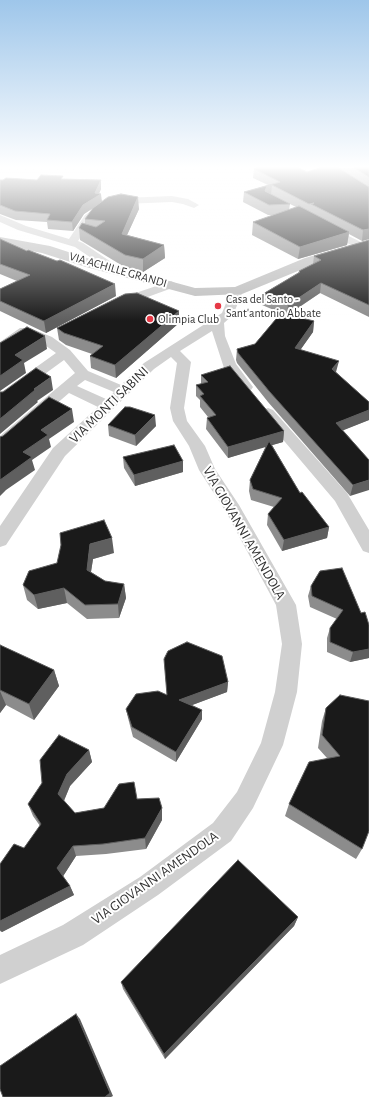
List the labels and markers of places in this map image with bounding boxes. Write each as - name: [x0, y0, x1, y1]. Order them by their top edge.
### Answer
- place label: Casa del Santo - Sant'antonio Abbate: [226, 292, 321, 320]
- marker: Casa del Santo - Sant'antonio Abbate: [213, 301, 223, 311]
- place label: Olimpia Club: [158, 312, 219, 326]
- marker: Olimpia Club: [145, 314, 155, 324]

